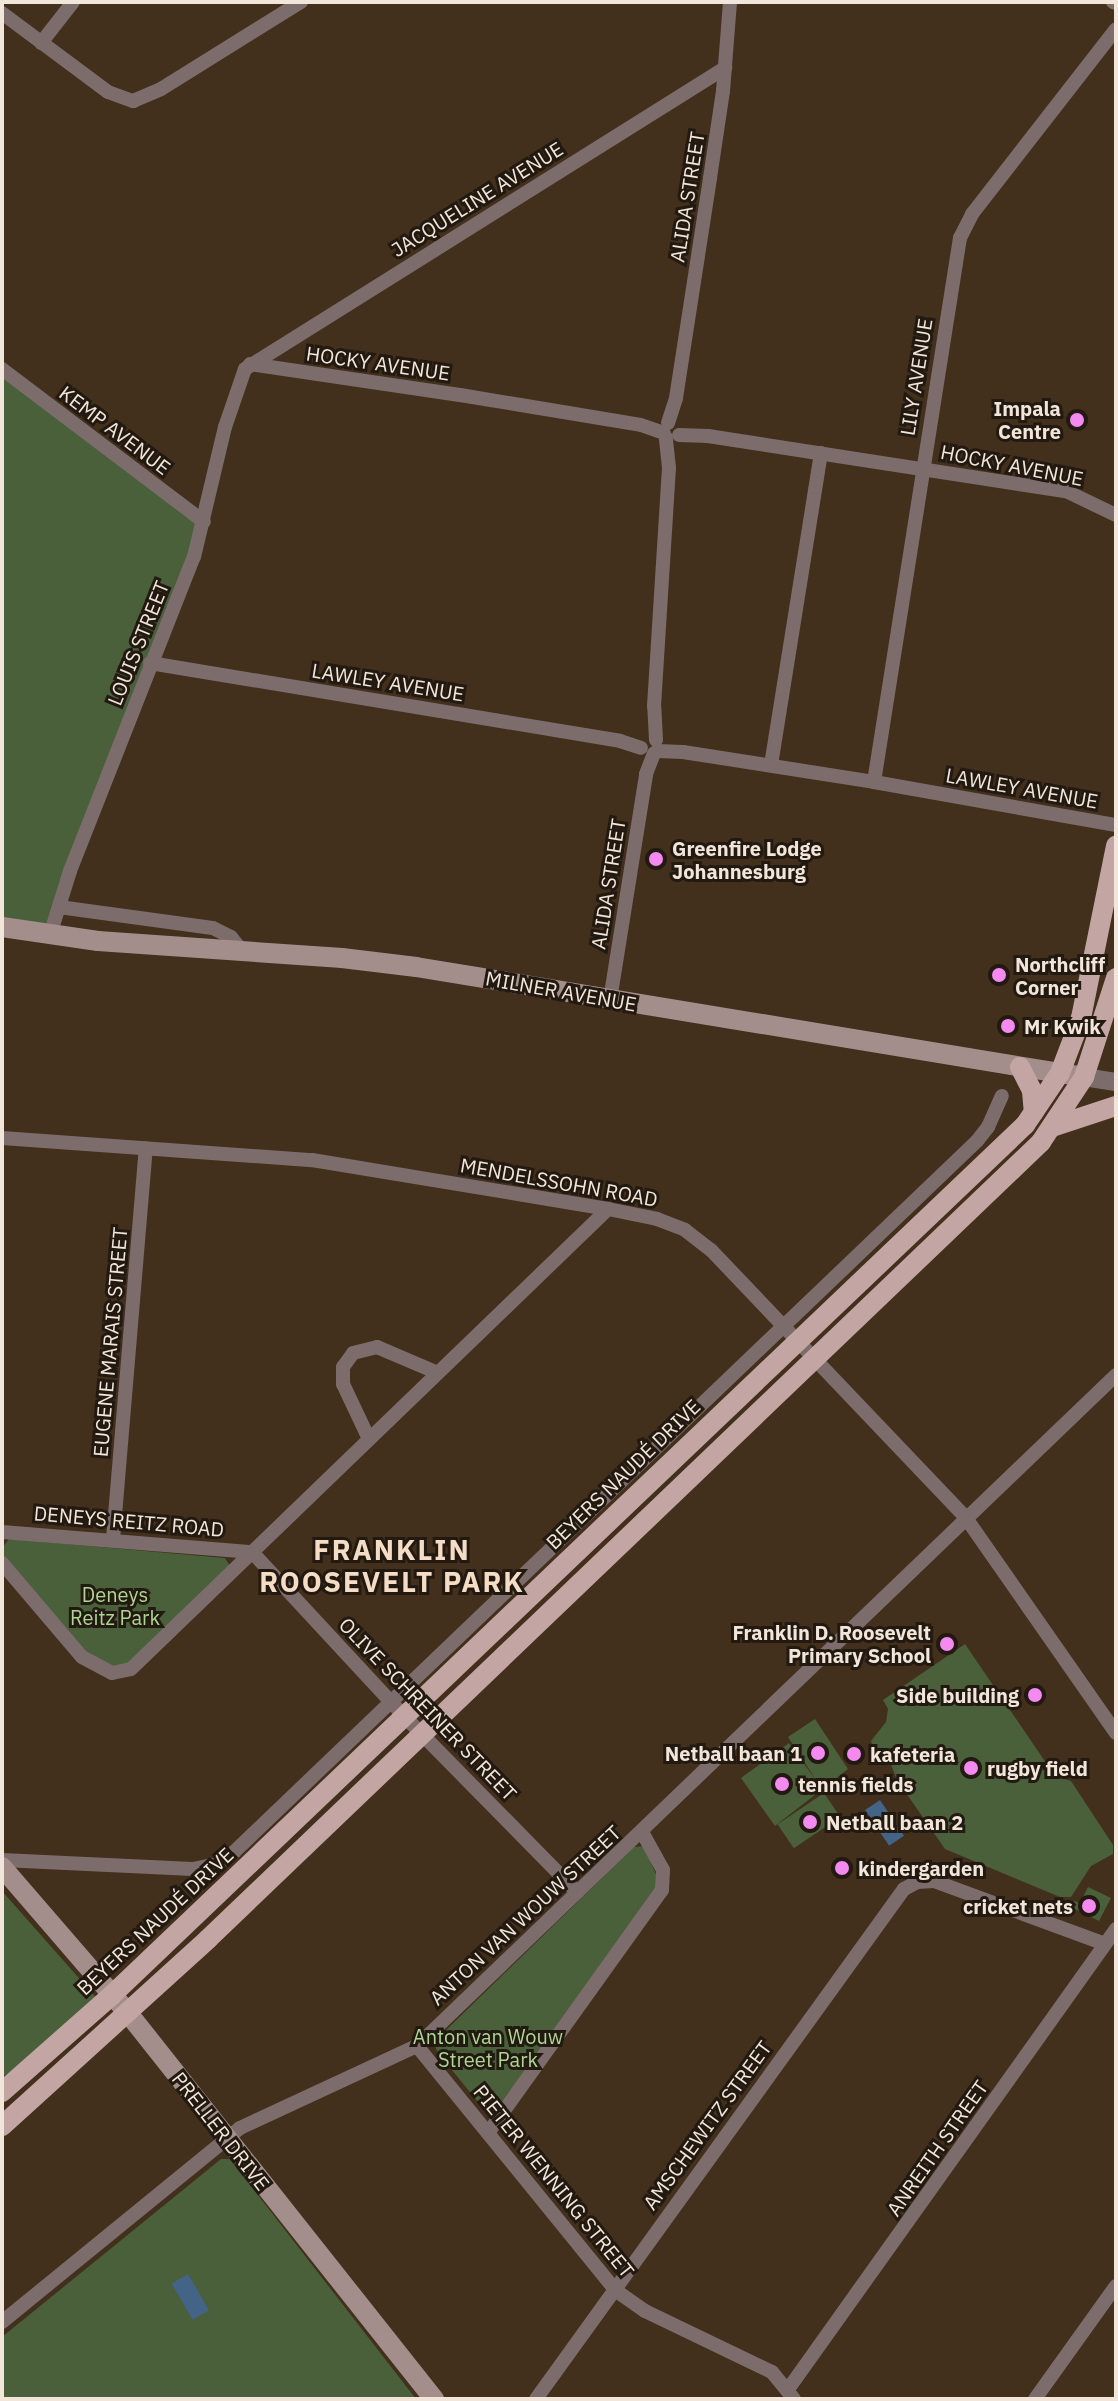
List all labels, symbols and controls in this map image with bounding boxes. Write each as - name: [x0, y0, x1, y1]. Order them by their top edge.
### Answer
- street label: ALIDA STREET: [665, 130, 709, 264]
- street label: JACQUELINE AVENUE: [387, 136, 567, 262]
- street label: LILY AVENUE: [895, 317, 937, 437]
- street label: HOCKY AVENUE: [305, 341, 451, 385]
- street label: KEMP AVENUE: [55, 381, 175, 479]
- place label: Impala Centre: [994, 396, 1061, 443]
- marker: Impala Centre: [1068, 411, 1086, 429]
- street label: HOCKY AVENUE: [939, 439, 1085, 491]
- street label: LOUIS STREET: [102, 577, 174, 709]
- street label: LAWLEY AVENUE: [310, 658, 466, 706]
- street label: LAWLEY AVENUE: [944, 763, 1100, 813]
- street label: ALIDA STREET: [586, 817, 630, 951]
- place label: Greenfire Lodge Johannesburg: [672, 836, 822, 883]
- marker: Greenfire Lodge Johannesburg: [647, 850, 665, 868]
- place label: Northcliff Corner: [1015, 952, 1105, 999]
- street label: MILNER AVENUE: [484, 966, 638, 1016]
- marker: Northcliff Corner: [990, 966, 1008, 984]
- place label: Mr Kwik: [1024, 1014, 1101, 1038]
- marker: Mr Kwik: [999, 1017, 1017, 1035]
- street label: MENDELSSOHN ROAD: [458, 1153, 660, 1211]
- street label: EUGENE MARAIS STREET: [88, 1226, 132, 1458]
- street label: BEYERS NAUDÉ DRIVE: [541, 1394, 705, 1554]
- street label: DENEYS REITZ ROAD: [33, 1501, 225, 1541]
- district label: FRANKLIN ROOSEVELT PARK: [259, 1533, 525, 1599]
- park label: Deneys Reitz Park: [70, 1582, 160, 1629]
- street label: OLIVE SCHREINER STREET: [334, 1613, 522, 1805]
- place label: Franklin D. Roosevelt Primary School: [732, 1620, 931, 1667]
- marker: Franklin D. Roosevelt Primary School: [938, 1635, 956, 1653]
- place label: Side building: [896, 1683, 1019, 1707]
- marker: Side building: [1026, 1686, 1044, 1704]
- place label: Netball baan 1: [665, 1741, 802, 1765]
- place label: kafeteria: [870, 1742, 955, 1766]
- marker: Netball baan 1: [809, 1744, 827, 1762]
- marker: kafeteria: [845, 1745, 863, 1763]
- place label: rugby field: [987, 1756, 1088, 1780]
- marker: rugby field: [962, 1759, 980, 1777]
- place label: tennis fields: [798, 1772, 914, 1796]
- marker: tennis fields: [773, 1775, 791, 1793]
- place label: Netball baan 2: [826, 1810, 963, 1834]
- marker: Netball baan 2: [801, 1813, 819, 1831]
- street label: ANTON VAN WOUW STREET: [424, 1820, 626, 2010]
- street label: BEYERS NAUDÉ DRIVE: [72, 1842, 238, 2000]
- place label: kindergarden: [858, 1856, 984, 1880]
- marker: kindergarden: [833, 1859, 851, 1877]
- place label: cricket nets: [963, 1894, 1073, 1918]
- marker: cricket nets: [1080, 1897, 1098, 1915]
- park label: Anton van Wouw Street Park: [413, 2024, 563, 2071]
- street label: AMSCHEWITZ STREET: [638, 2036, 776, 2214]
- street label: PRELLER DRIVE: [167, 2067, 275, 2195]
- street label: ANREITH STREET: [881, 2076, 993, 2220]
- street label: PIETER WENNING STREET: [469, 2080, 639, 2282]

